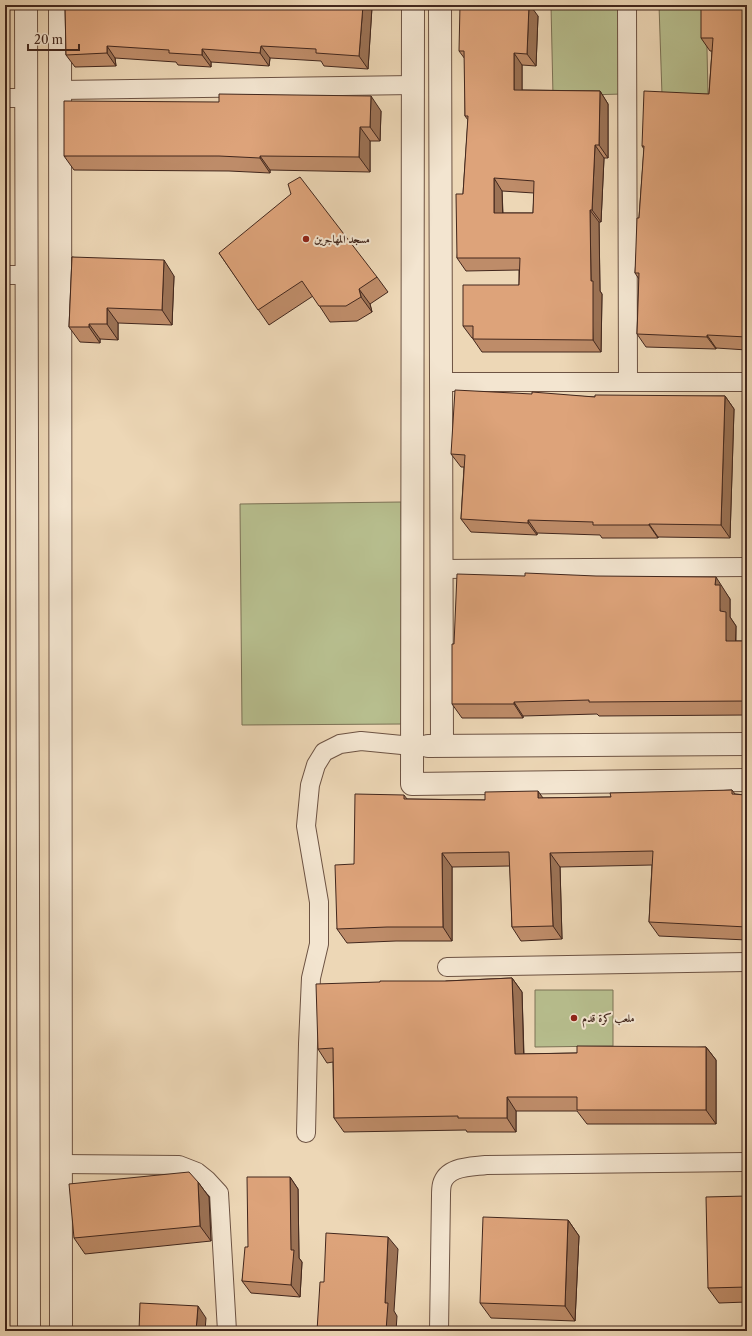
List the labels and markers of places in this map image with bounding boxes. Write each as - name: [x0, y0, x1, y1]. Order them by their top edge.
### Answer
- place label: مسجد المهاجرين: [314, 232, 370, 247]
- marker: مسجد المهاجرين: [301, 234, 311, 244]
- place label: ملعب كرة قدم: [582, 1011, 634, 1028]
- marker: ملعب كرة قدم: [569, 1013, 579, 1023]

